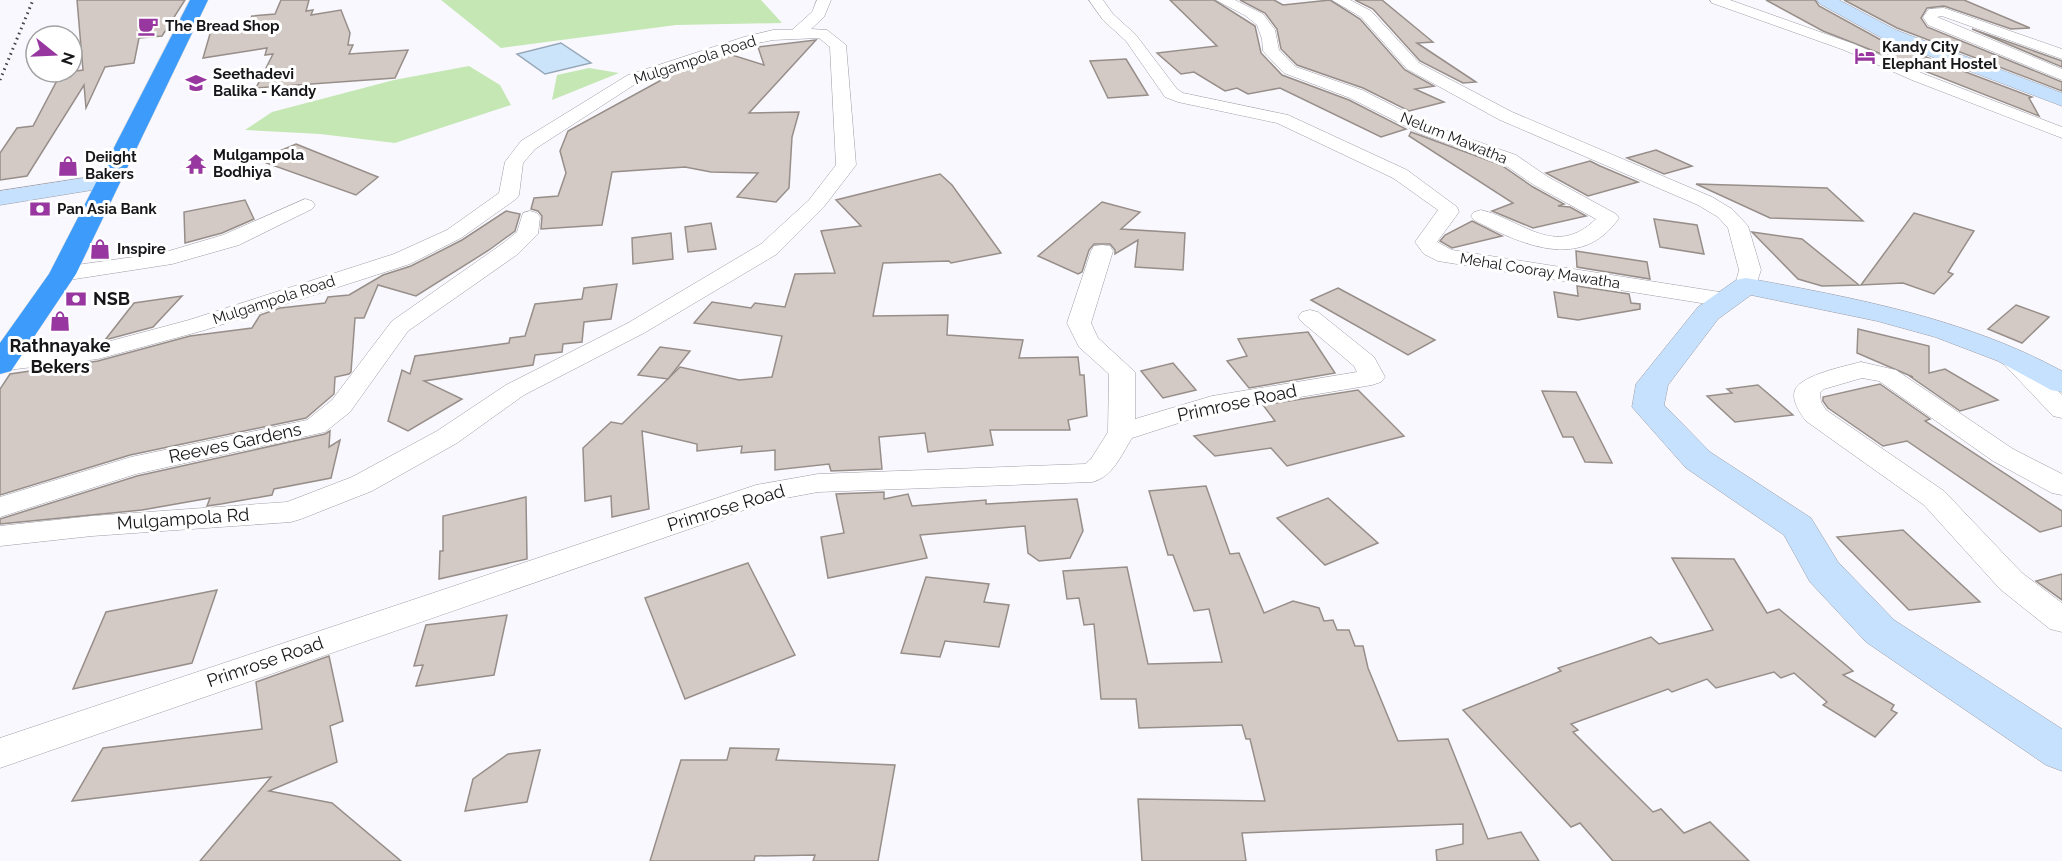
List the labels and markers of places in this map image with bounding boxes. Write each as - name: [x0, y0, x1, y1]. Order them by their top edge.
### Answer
- cafe icon: The Bread Shop: [136, 14, 160, 38]
- place label: The Bread Shop: [165, 17, 280, 35]
- place label: Kandy City Elephant Hostel: [1882, 38, 1997, 73]
- hotel icon: Kandy City Elephant Hostel: [1853, 44, 1877, 68]
- place label: Seethadevi Balika - Kandy: [213, 65, 317, 100]
- school or university icon: Seethadevi Balika - Kandy: [184, 71, 208, 95]
- place label: Mulgampola Bodhiya: [213, 146, 304, 181]
- place label: Deiight Bakers: [85, 148, 137, 183]
- temple icon: Mulgampola Bodhiya: [184, 152, 208, 176]
- shop icon: Deiight Bakers: [56, 154, 80, 178]
- bank icon: Pan Asia Bank: [28, 197, 52, 221]
- place label: Pan Asia Bank: [57, 200, 157, 218]
- shop icon: Inspire: [88, 237, 112, 261]
- place label: Inspire: [117, 240, 166, 258]
- bank icon: NSB: [64, 287, 88, 311]
- place label: NSB: [93, 288, 130, 309]
- shop icon: Rathnayake Bekers: [48, 309, 72, 333]
- place label: Rathnayake Bekers: [9, 335, 111, 377]

